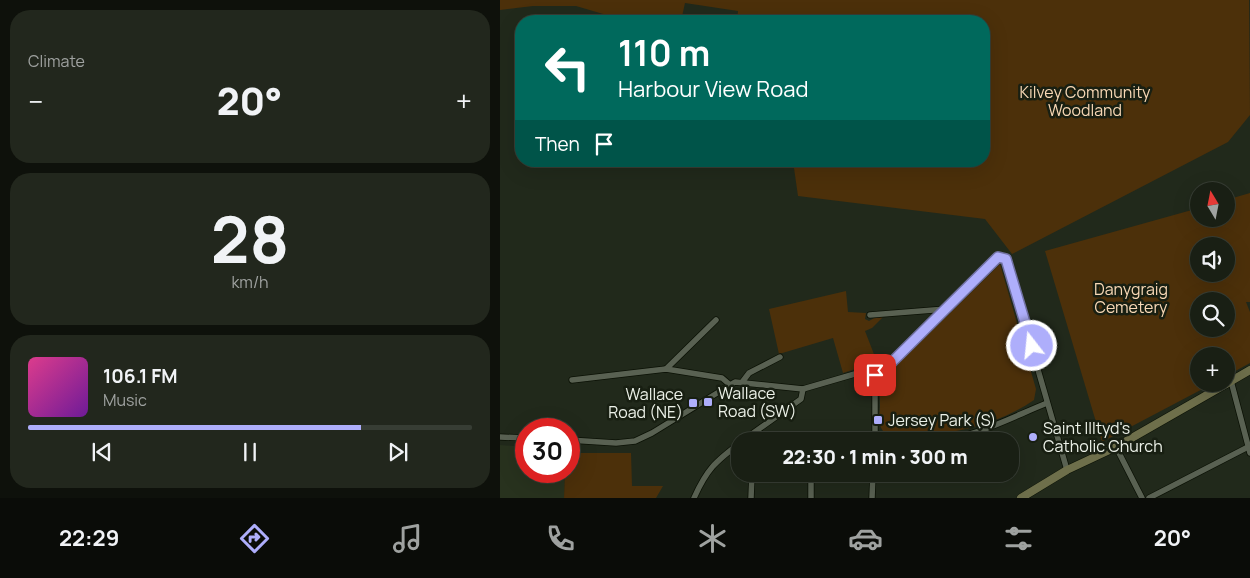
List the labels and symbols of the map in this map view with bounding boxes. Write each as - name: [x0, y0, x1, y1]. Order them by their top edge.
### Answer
- park label: Kilvey Community Woodland: [1019, 81, 1151, 121]
- north arrow: [1190, 182, 1235, 228]
- park label: Danygraig Cemetery: [1094, 278, 1168, 318]
- position arrow: [1005, 319, 1057, 371]
- pin: [854, 354, 896, 396]
- place label: Wallace Road (SW): [718, 382, 797, 422]
- place label: Wallace Road (NE): [608, 383, 683, 423]
- marker: Wallace Road (SW): [702, 396, 714, 408]
- marker: Wallace Road (NE): [687, 397, 699, 409]
- place label: Jersey Park (S): [888, 409, 996, 431]
- marker: Jersey Park (S): [872, 414, 884, 426]
- place label: Saint Illtyd's Catholic Church: [1043, 417, 1163, 457]
- speed limit sign: 30: [515, 418, 580, 483]
- marker: Saint Illtyd's Catholic Church: [1027, 431, 1039, 443]

